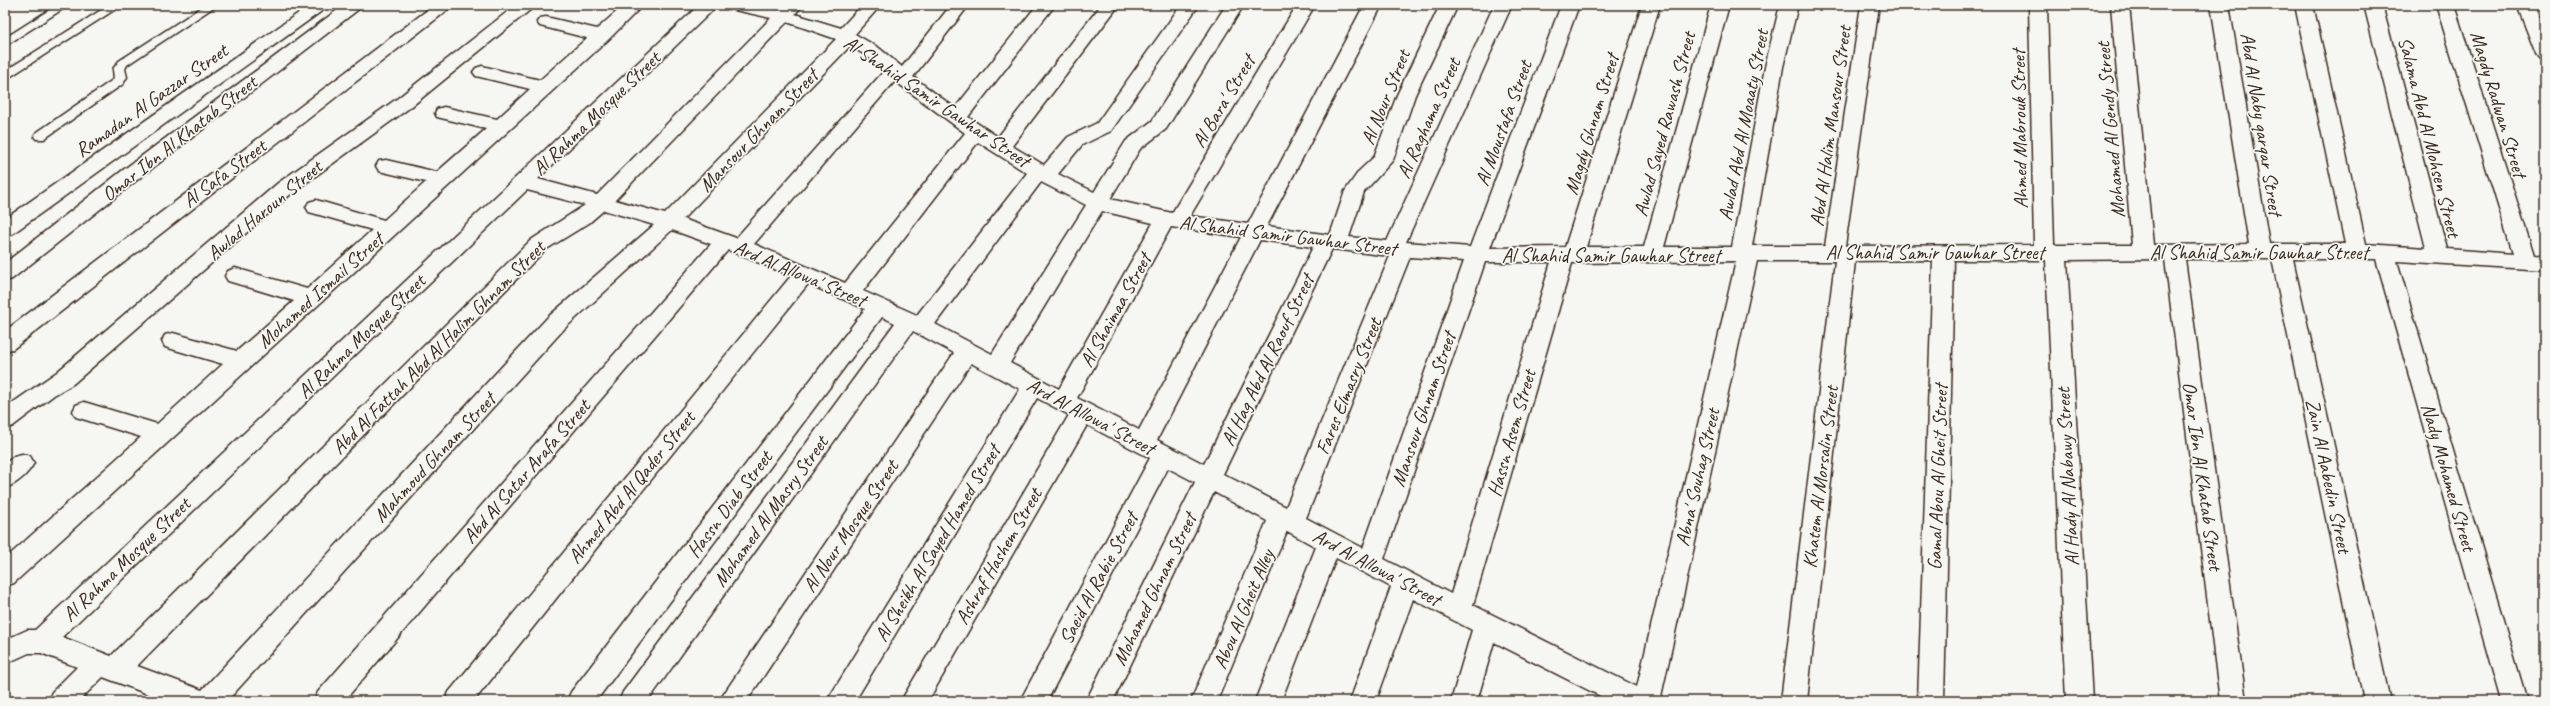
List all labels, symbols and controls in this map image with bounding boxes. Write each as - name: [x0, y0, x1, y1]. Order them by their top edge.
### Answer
- street label: Abd Al Halim Mansour Street: [1804, 22, 1857, 228]
- street label: Awlad Abd Al Moaaty Street: [1713, 25, 1775, 223]
- street label: Awlad Sayed Rawash Street: [1628, 27, 1702, 219]
- street label: Magdy Radwan Street: [2464, 28, 2534, 183]
- street label: Al Shahid Samir Gawhar Street: [839, 30, 1037, 175]
- street label: Abd Al Naby qarqar Street: [2235, 31, 2289, 221]
- street label: Salama Abd Al Mohsen Street: [2393, 34, 2467, 242]
- street label: Ramadan Al Gazzar Street: [70, 37, 235, 163]
- street label: Mohamed Al Gendy Street: [2090, 39, 2131, 219]
- street label: Al Rahma Mosque Street: [527, 44, 667, 181]
- street label: Al Nour Street: [1355, 44, 1417, 148]
- street label: Ahmed Mabrouk Street: [2006, 46, 2033, 209]
- street label: Al Bara' Street: [1186, 48, 1262, 152]
- street label: Magdy Ghnam Street: [1558, 48, 1626, 197]
- street label: Al Raghama Street: [1391, 52, 1467, 182]
- street label: Al Moustafa Street: [1469, 55, 1538, 189]
- street label: Mansour Ghnam Street: [693, 61, 826, 197]
- street label: Omar Ibn Al Khatab Street: [97, 69, 264, 207]
- street label: Al Safa Street: [177, 132, 273, 213]
- street label: Awlad Haroun Street: [201, 153, 329, 266]
- street label: Al Shahid Samir Gawhar Street: [1178, 210, 1401, 262]
- street label: Mohamed Ismail Street: [252, 225, 391, 354]
- street label: Abd Al Fattah Abd Al Halim Ghnam Street: [326, 234, 552, 459]
- street label: Ard Al Allowa' Street: [730, 234, 873, 314]
- street label: Al Shahid Samir Gawhar Street: [1826, 240, 2048, 265]
- street label: Al Shahid Samir Gawhar Street: [2150, 240, 2372, 265]
- street label: Al Shahid Samir Gawhar Street: [1502, 243, 1724, 268]
- street label: Al Shaimaa Street: [1074, 246, 1159, 371]
- street label: Al Rahma Mosque Street: [292, 267, 432, 404]
- street label: Al Hag Abd Al Raouf Street: [1215, 267, 1321, 450]
- street label: Fares Elmasry Street: [1310, 312, 1388, 458]
- street label: Mansour Ghnam Street: [1385, 325, 1463, 490]
- street label: Hassn Asem Street: [1481, 365, 1542, 499]
- street label: Ard Al Allowa' Street: [1023, 372, 1162, 462]
- street label: Gamal Abou Al Gheit Street: [1922, 380, 1953, 570]
- street label: Omar Ibn Al Khatab Street: [2177, 380, 2228, 574]
- street label: Khatem Al Morsalin Street: [1797, 382, 1844, 570]
- street label: Mahmoud Ghnam Street: [368, 385, 503, 527]
- street label: Al Hady Al Nabawy Street: [2050, 385, 2085, 567]
- street label: Abd Al Satar Arafa Street: [457, 392, 597, 548]
- street label: Zain Al Aabedin Street: [2300, 397, 2358, 558]
- street label: Nady Mohamed Street: [2415, 400, 2482, 556]
- street label: Ahmed Abd Al Qader Street: [562, 404, 702, 569]
- street label: Abna' Souhag Street: [1670, 404, 1726, 548]
- street label: Mohamed Al Masry Street: [707, 429, 835, 592]
- street label: Al Sheikh Al Sayed Hamed Street: [869, 438, 1008, 646]
- street label: Hassn Diab Street: [681, 444, 779, 563]
- street label: Al Nour Mosque Street: [797, 453, 905, 597]
- street label: Ashraf Hashem Street: [949, 482, 1049, 629]
- street label: Al Rahma Mosque Street: [57, 490, 197, 627]
- street label: Saeid Al Rabie Street: [1053, 505, 1145, 648]
- street label: Mohamed Ghnam Street: [1107, 506, 1204, 669]
- street label: Ard Al Allowa' Street: [1309, 523, 1448, 613]
- street label: Abou Al Gheit Alley: [1207, 544, 1281, 673]

